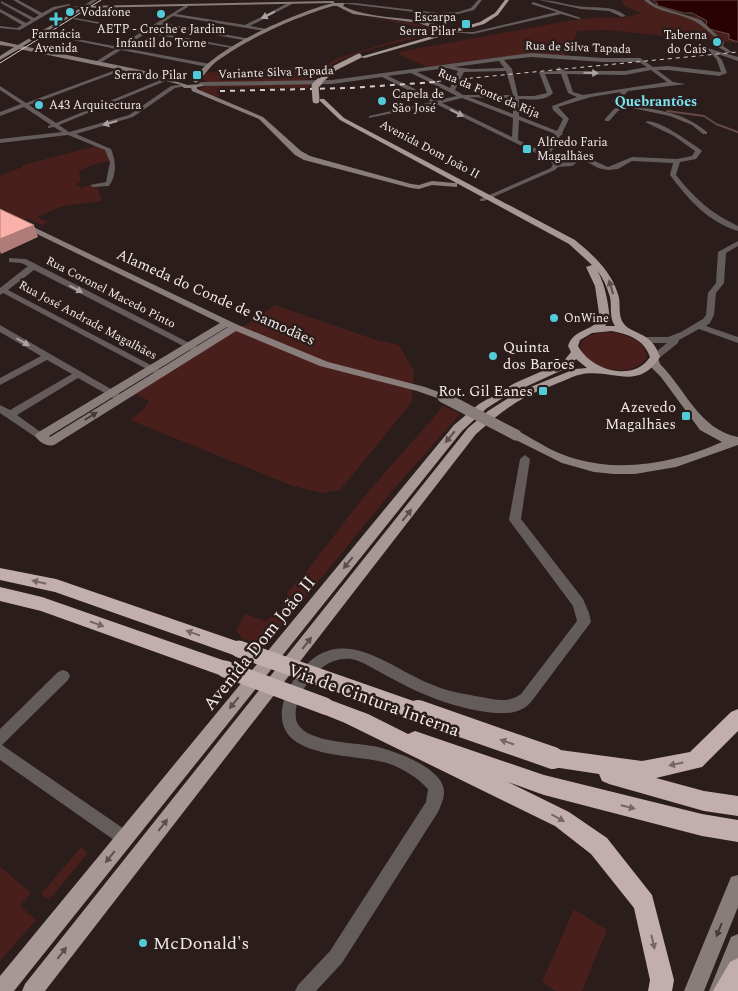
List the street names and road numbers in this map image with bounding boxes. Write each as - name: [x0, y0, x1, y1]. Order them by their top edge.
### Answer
- street label: Rua de Silva Tapada: [525, 36, 631, 59]
- street label: Variante Silva Tapada: [218, 61, 334, 84]
- street label: Rua da Fonte da Rija: [435, 63, 543, 124]
- street label: Avenida Dom João II: [376, 115, 483, 184]
- street label: Alameda do Conde de Samodães: [113, 243, 319, 352]
- street label: Rua Coronel Macedo Pinto: [43, 251, 179, 333]
- street label: Rua José Andrade Magalhães: [15, 276, 160, 365]
- street label: Avenida Dom João II: [196, 570, 322, 717]
- street label: Via de Cintura Interna: [284, 657, 464, 744]

